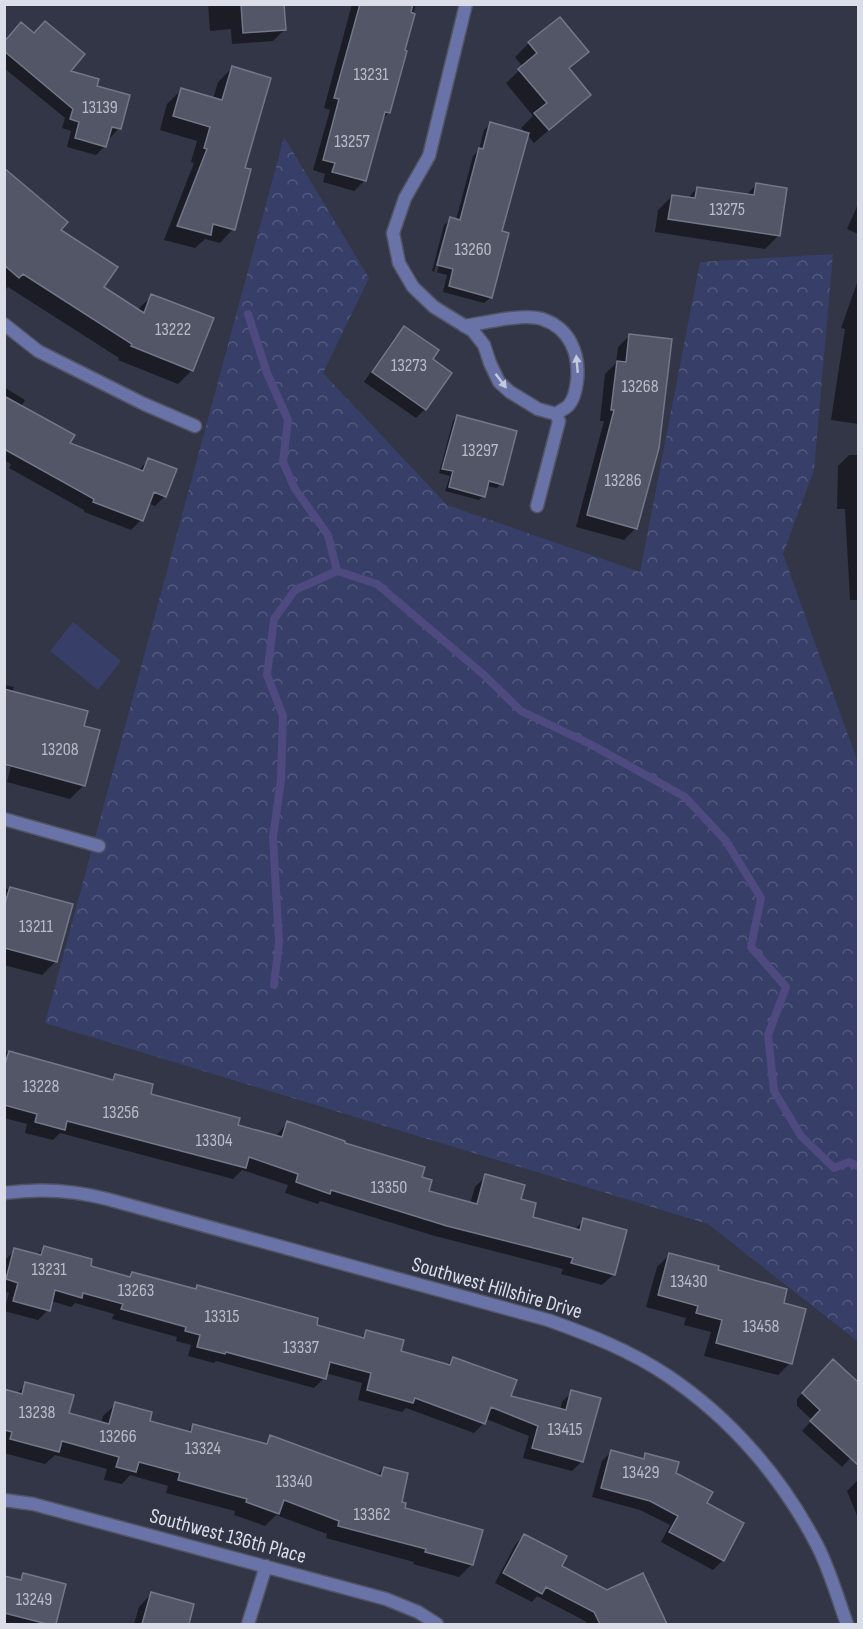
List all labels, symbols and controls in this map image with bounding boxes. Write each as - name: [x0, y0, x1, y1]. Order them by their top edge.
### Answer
- house number: 13231: [353, 64, 389, 85]
- house number: 13139: [82, 97, 118, 118]
- house number: 13257: [334, 131, 371, 152]
- house number: 13275: [709, 199, 745, 220]
- house number: 13260: [454, 239, 492, 260]
- house number: 13222: [155, 319, 191, 340]
- house number: 13273: [391, 355, 427, 376]
- one-way arrow: [572, 355, 582, 374]
- one-way arrow: [495, 373, 507, 389]
- house number: 13268: [621, 376, 659, 397]
- house number: 13297: [462, 440, 499, 461]
- house number: 13286: [604, 470, 642, 491]
- house number: 13208: [41, 739, 79, 760]
- house number: 13211: [19, 916, 54, 937]
- house number: 13228: [23, 1076, 59, 1097]
- house number: 13256: [103, 1102, 139, 1123]
- house number: 13304: [196, 1130, 233, 1151]
- house number: 13350: [371, 1177, 407, 1198]
- street label: Southwest Hillshire Drive: [409, 1252, 585, 1324]
- house number: 13231: [31, 1259, 67, 1280]
- house number: 13430: [670, 1271, 708, 1292]
- house number: 13263: [118, 1280, 154, 1301]
- house number: 13315: [205, 1306, 239, 1327]
- house number: 13458: [743, 1316, 779, 1337]
- house number: 13337: [283, 1337, 320, 1358]
- house number: 13238: [19, 1402, 55, 1423]
- house number: 13415: [548, 1419, 582, 1440]
- house number: 13266: [99, 1426, 137, 1447]
- house number: 13324: [185, 1438, 222, 1459]
- house number: 13429: [623, 1462, 659, 1483]
- house number: 13340: [276, 1471, 313, 1492]
- street label: Southwest 136th Place: [147, 1503, 309, 1569]
- house number: 13362: [354, 1504, 390, 1525]
- house number: 13249: [16, 1589, 52, 1610]

